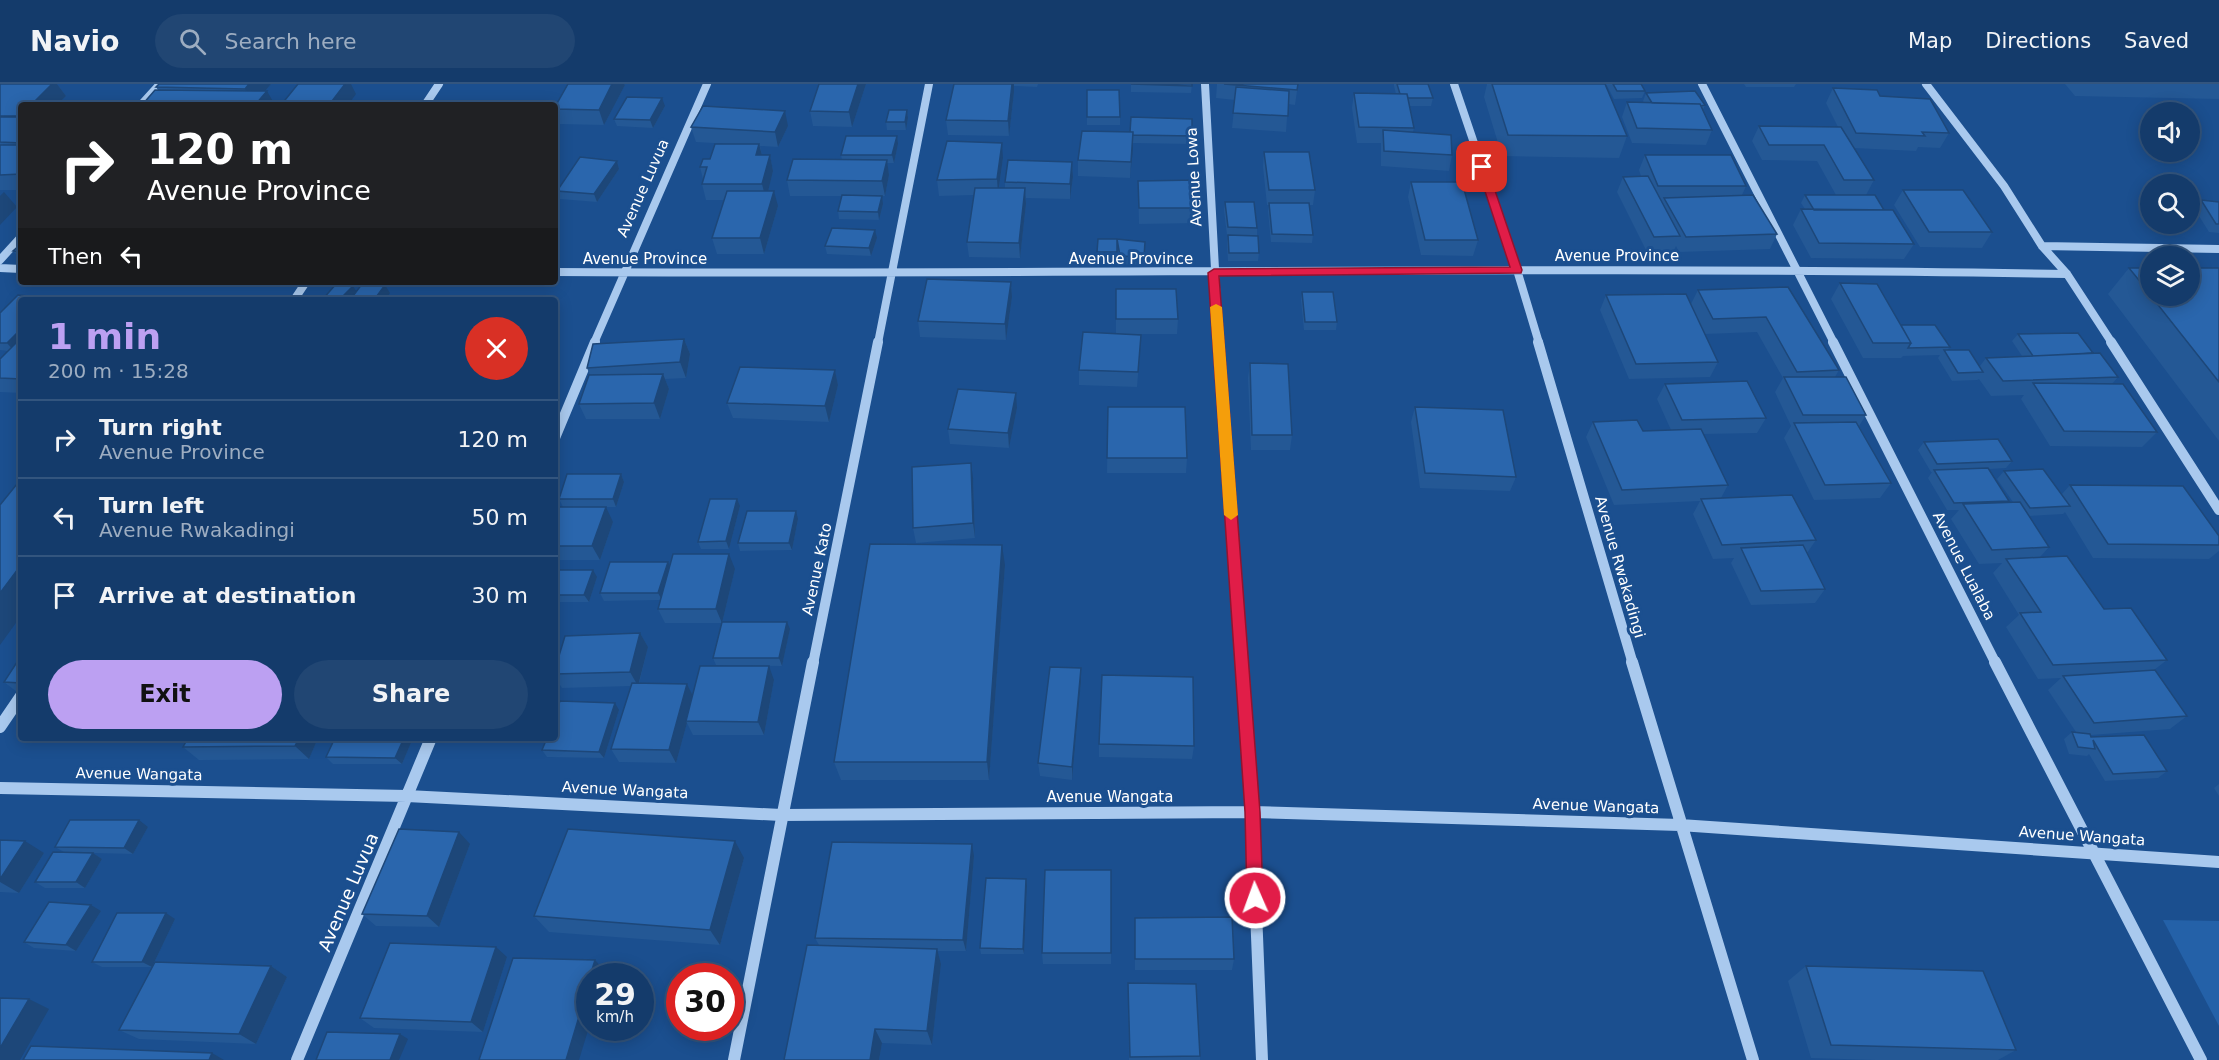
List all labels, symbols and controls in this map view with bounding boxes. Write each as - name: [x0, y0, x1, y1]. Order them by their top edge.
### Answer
- search box: [155, 14, 575, 68]
- text: Navio: [30, 25, 119, 58]
- icon: search: [176, 25, 209, 58]
- text: Search here: [224, 29, 357, 54]
- text: Map: [1908, 29, 1952, 53]
- text: Directions: [1985, 29, 2091, 53]
- text: Saved: [2124, 29, 2189, 53]
- map controls: [2140, 102, 2200, 306]
- button: sound: [2140, 102, 2200, 162]
- text: 120 m: [147, 125, 293, 174]
- icon: right: [48, 126, 126, 204]
- street label: Avenue Lowa: [1182, 127, 1206, 227]
- street label: Avenue Luvua: [613, 136, 673, 240]
- pin: [1456, 141, 1507, 192]
- icon: arrive: [1465, 150, 1498, 183]
- button: search: [2140, 174, 2200, 234]
- text: Avenue Province: [147, 175, 371, 206]
- icon: left: [115, 240, 148, 273]
- text: Then: [48, 244, 103, 269]
- button: layers: [2140, 246, 2200, 306]
- street label: Avenue Province: [1555, 247, 1679, 265]
- street label: Avenue Province: [583, 250, 707, 268]
- street label: Avenue Province: [1069, 250, 1193, 268]
- text: 1 min: [48, 316, 161, 357]
- button: close: [465, 317, 528, 380]
- text: 200 m · 15:28: [48, 359, 189, 383]
- text: Turn right: [99, 415, 222, 440]
- icon: right: [48, 423, 81, 456]
- text: 120 m: [458, 427, 528, 452]
- text: Avenue Province: [99, 440, 265, 464]
- text: Turn left: [99, 493, 204, 518]
- street label: Avenue Rwakadingi: [1591, 494, 1649, 640]
- icon: left: [48, 501, 81, 534]
- text: 50 m: [472, 505, 528, 530]
- street label: Avenue Lualaba: [1929, 509, 1999, 623]
- text: Avenue Rwakadingi: [99, 518, 295, 542]
- street label: Avenue Kato: [798, 521, 836, 617]
- icon: arrive: [48, 579, 81, 612]
- text: Arrive at destination: [99, 583, 356, 608]
- text: 30 m: [472, 583, 528, 608]
- button: Exit: [48, 660, 282, 729]
- button: Share: [294, 660, 528, 729]
- street label: Avenue Wangata: [75, 764, 203, 784]
- street label: Avenue Wangata: [561, 778, 689, 802]
- street label: Avenue Wangata: [1047, 788, 1173, 806]
- street label: Avenue Wangata: [1532, 795, 1660, 817]
- street label: Avenue Wangata: [2018, 823, 2146, 849]
- street label: Avenue Luvua: [314, 830, 382, 954]
- position arrow: [1223, 866, 1287, 930]
- speed limit sign: 30: [666, 963, 744, 1041]
- text: 29: [594, 977, 636, 1012]
- text: km/h: [596, 1008, 634, 1026]

